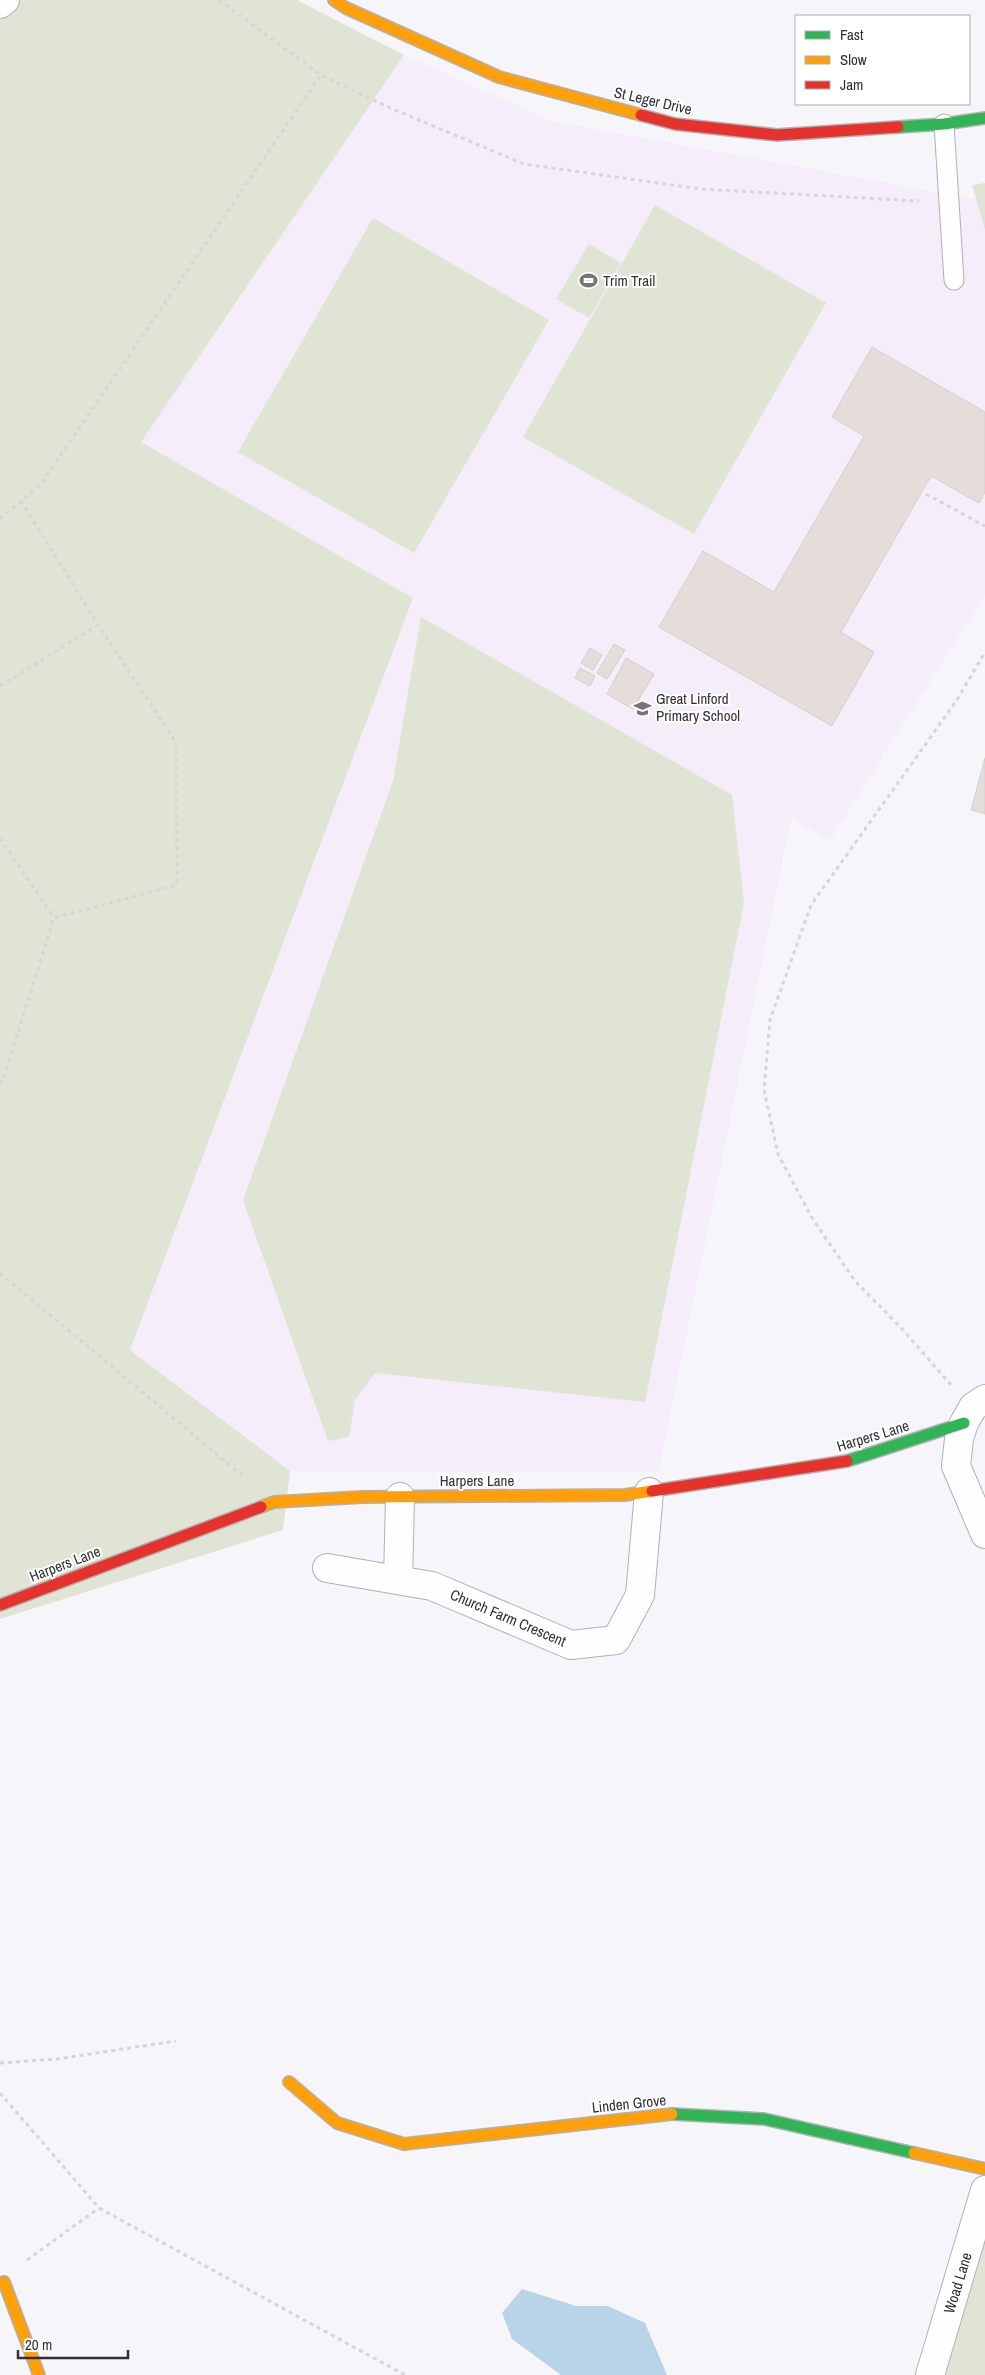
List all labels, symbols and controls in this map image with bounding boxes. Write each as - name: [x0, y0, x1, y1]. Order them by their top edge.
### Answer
- legend: [795, 15, 970, 105]
- text: Fast: [840, 24, 864, 45]
- text: Slow: [840, 49, 867, 70]
- text: Jam: [840, 74, 863, 95]
- street label: St Leger Drive: [612, 81, 694, 120]
- place label: Trim Trail: [603, 270, 655, 291]
- sports icon: Trim Trail: [579, 271, 599, 291]
- place label: Great Linford Primary School: [656, 688, 740, 726]
- school or university icon: Great Linford Primary School: [632, 698, 652, 718]
- street label: Harpers Lane: [834, 1415, 912, 1456]
- street label: Harpers Lane: [440, 1470, 514, 1491]
- street label: Harpers Lane: [26, 1540, 104, 1587]
- street label: Church Farm Crescent: [447, 1584, 570, 1652]
- street label: Linden Grove: [591, 2089, 667, 2118]
- street label: Woad Lane: [938, 2250, 977, 2316]
- scale bar: [18, 2328, 128, 2360]
- text: 20 m: [25, 2334, 52, 2355]

